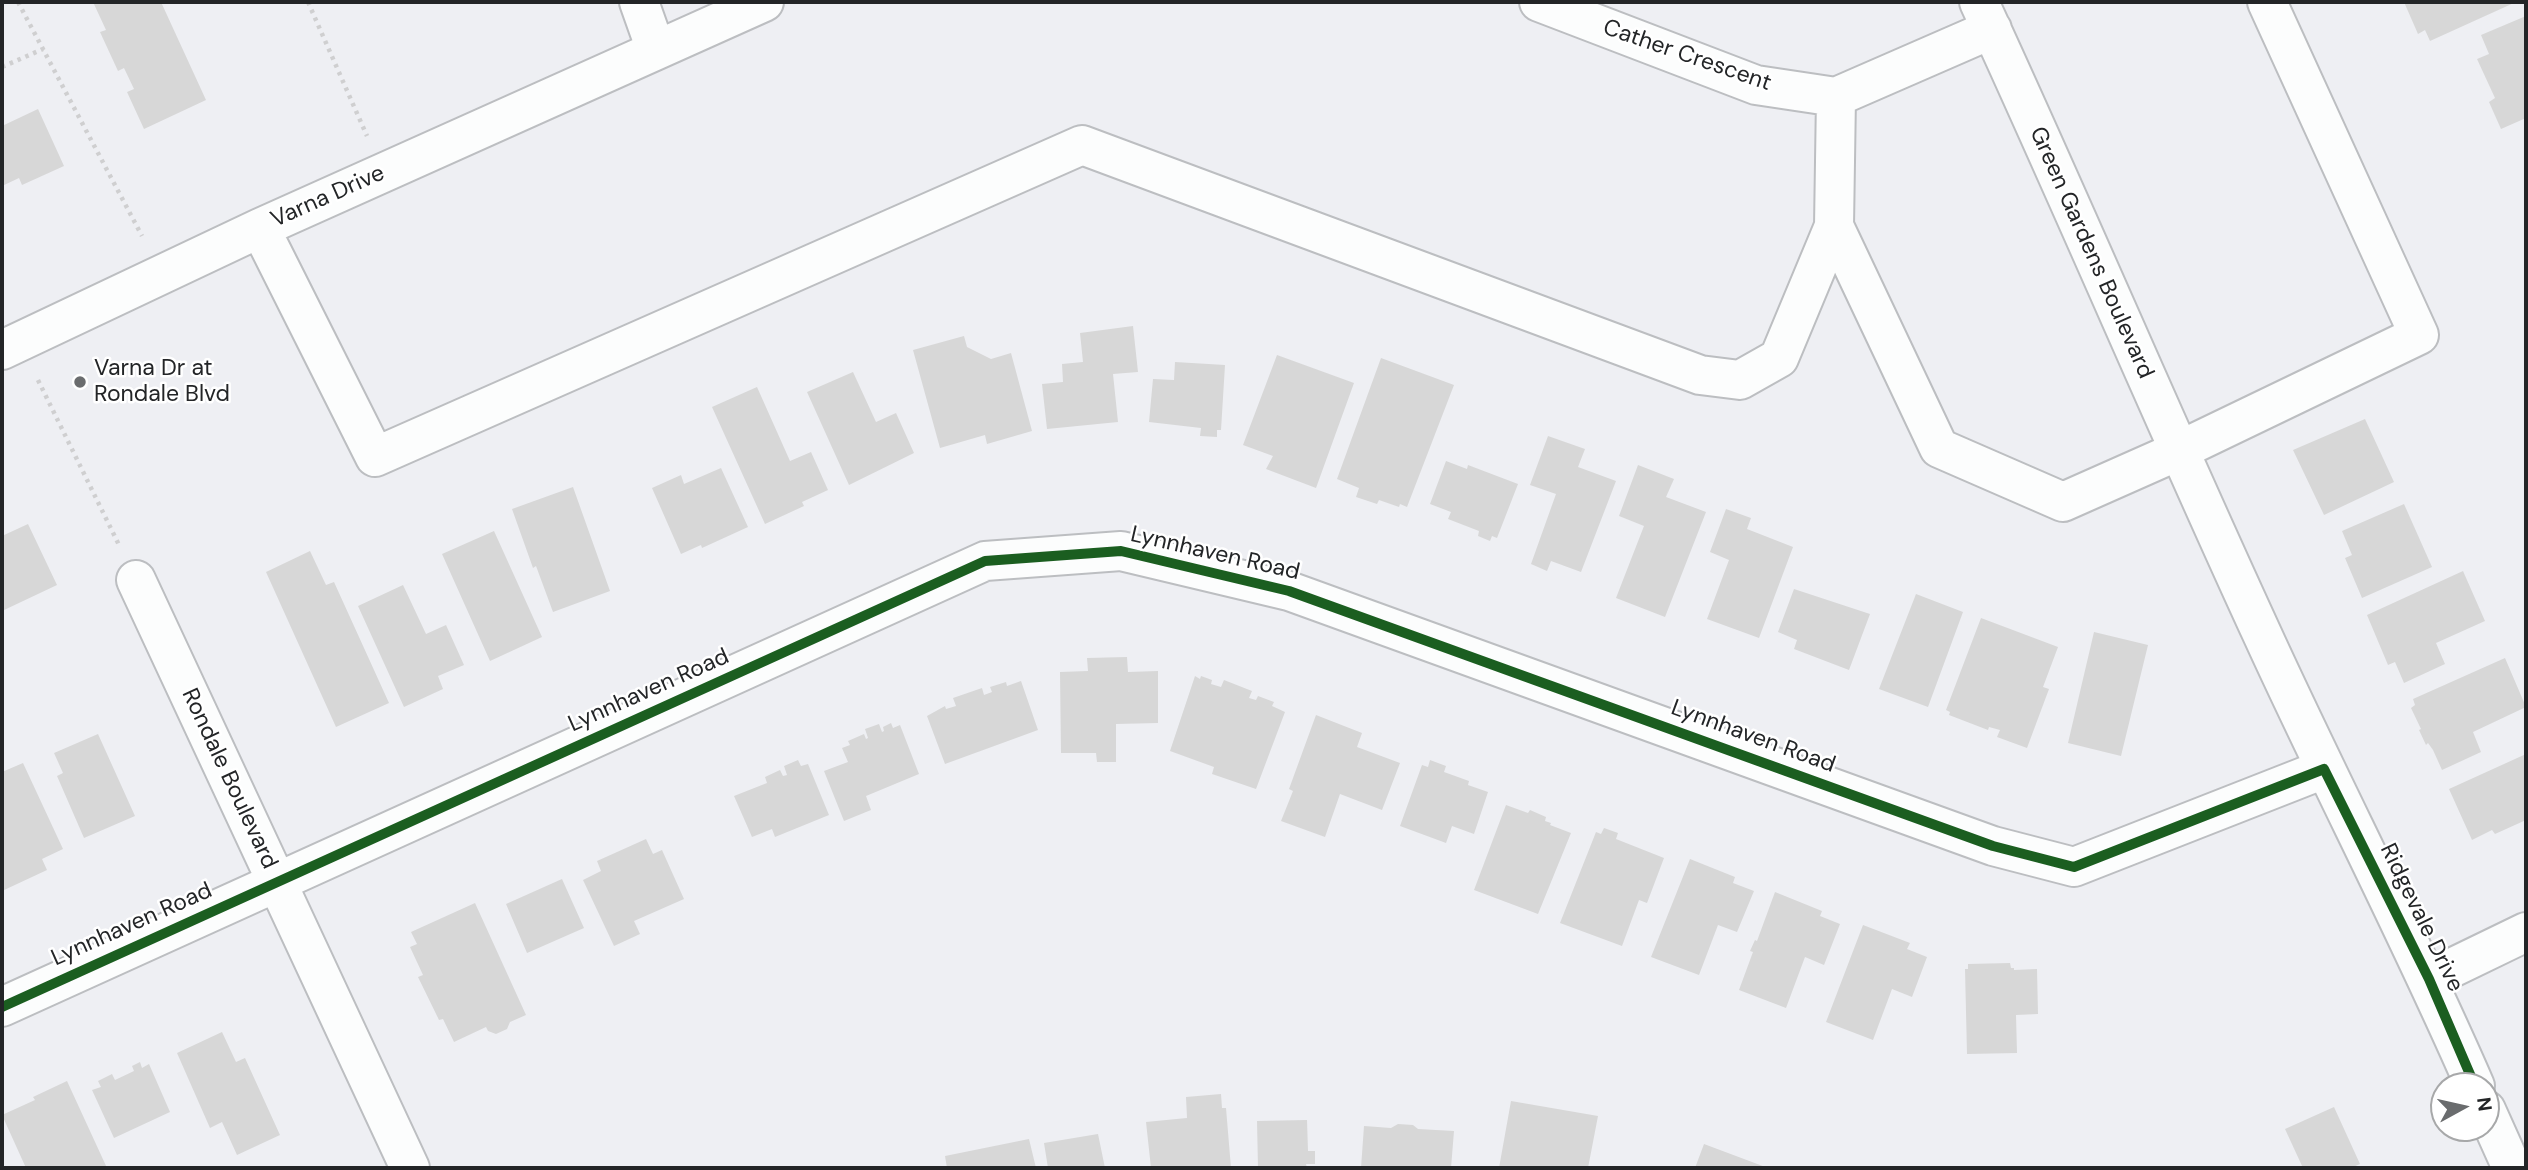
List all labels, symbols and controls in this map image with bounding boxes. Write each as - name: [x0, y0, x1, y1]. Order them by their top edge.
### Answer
- street label: Cather Crescent: [1599, 14, 1775, 98]
- street label: Green Gardens Boulevard: [2023, 123, 2159, 383]
- street label: Varna Drive: [267, 160, 389, 234]
- place label: Varna Dr at Rondale Blvd: [94, 355, 230, 409]
- marker: Varna Dr at Rondale Blvd: [72, 374, 88, 390]
- street label: Lynnhaven Road: [1128, 521, 1302, 587]
- street label: Lynnhaven Road: [565, 643, 733, 739]
- street label: Rondale Boulevard: [175, 684, 283, 874]
- street label: Lynnhaven Road: [1667, 695, 1839, 779]
- street label: Ridgevale Drive: [2373, 839, 2469, 997]
- street label: Lynnhaven Road: [48, 877, 216, 973]
- north arrow: [2430, 1072, 2500, 1142]
- text: N: [2471, 1096, 2498, 1113]

